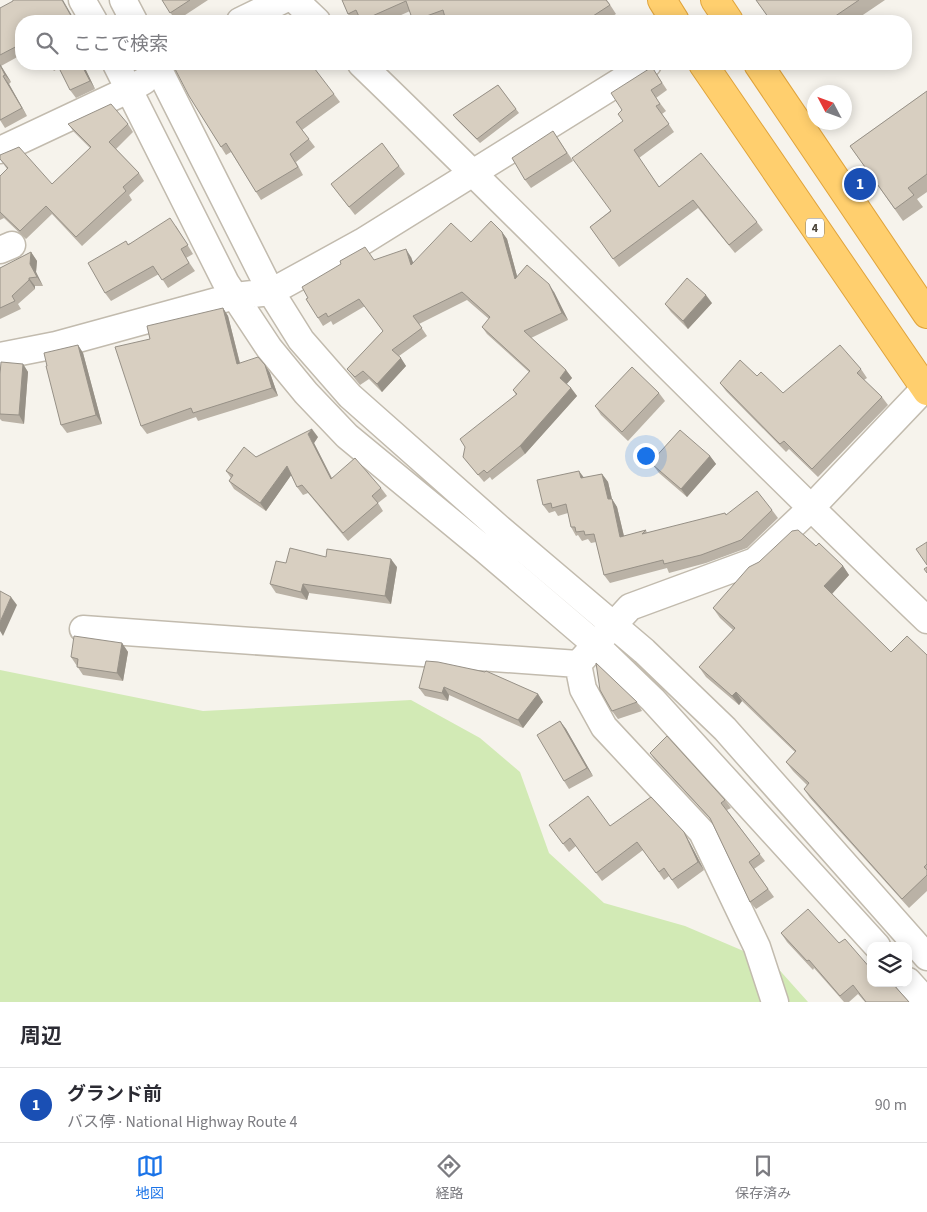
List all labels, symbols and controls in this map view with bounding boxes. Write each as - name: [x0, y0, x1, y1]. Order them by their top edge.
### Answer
- search box: [15, 15, 912, 70]
- icon: search: [33, 29, 61, 57]
- text: ここで検索: [73, 31, 168, 58]
- north arrow: [807, 85, 852, 130]
- pin: 1: [844, 165, 876, 203]
- road number: 4: [806, 218, 824, 238]
- your location: [633, 443, 659, 469]
- map controls: [867, 942, 912, 987]
- button: layers: [867, 942, 912, 987]
- text: 周辺: [20, 1021, 62, 1051]
- text: グランド前: [67, 1081, 162, 1108]
- text: 1: [32, 1094, 40, 1116]
- text: 90 m: [875, 1094, 907, 1116]
- text: バス停 · National Highway Route 4: [67, 1111, 298, 1133]
- tab: 地図: [136, 1152, 164, 1204]
- tab: 経路: [435, 1152, 463, 1204]
- tab: 保存済み: [735, 1152, 791, 1204]

